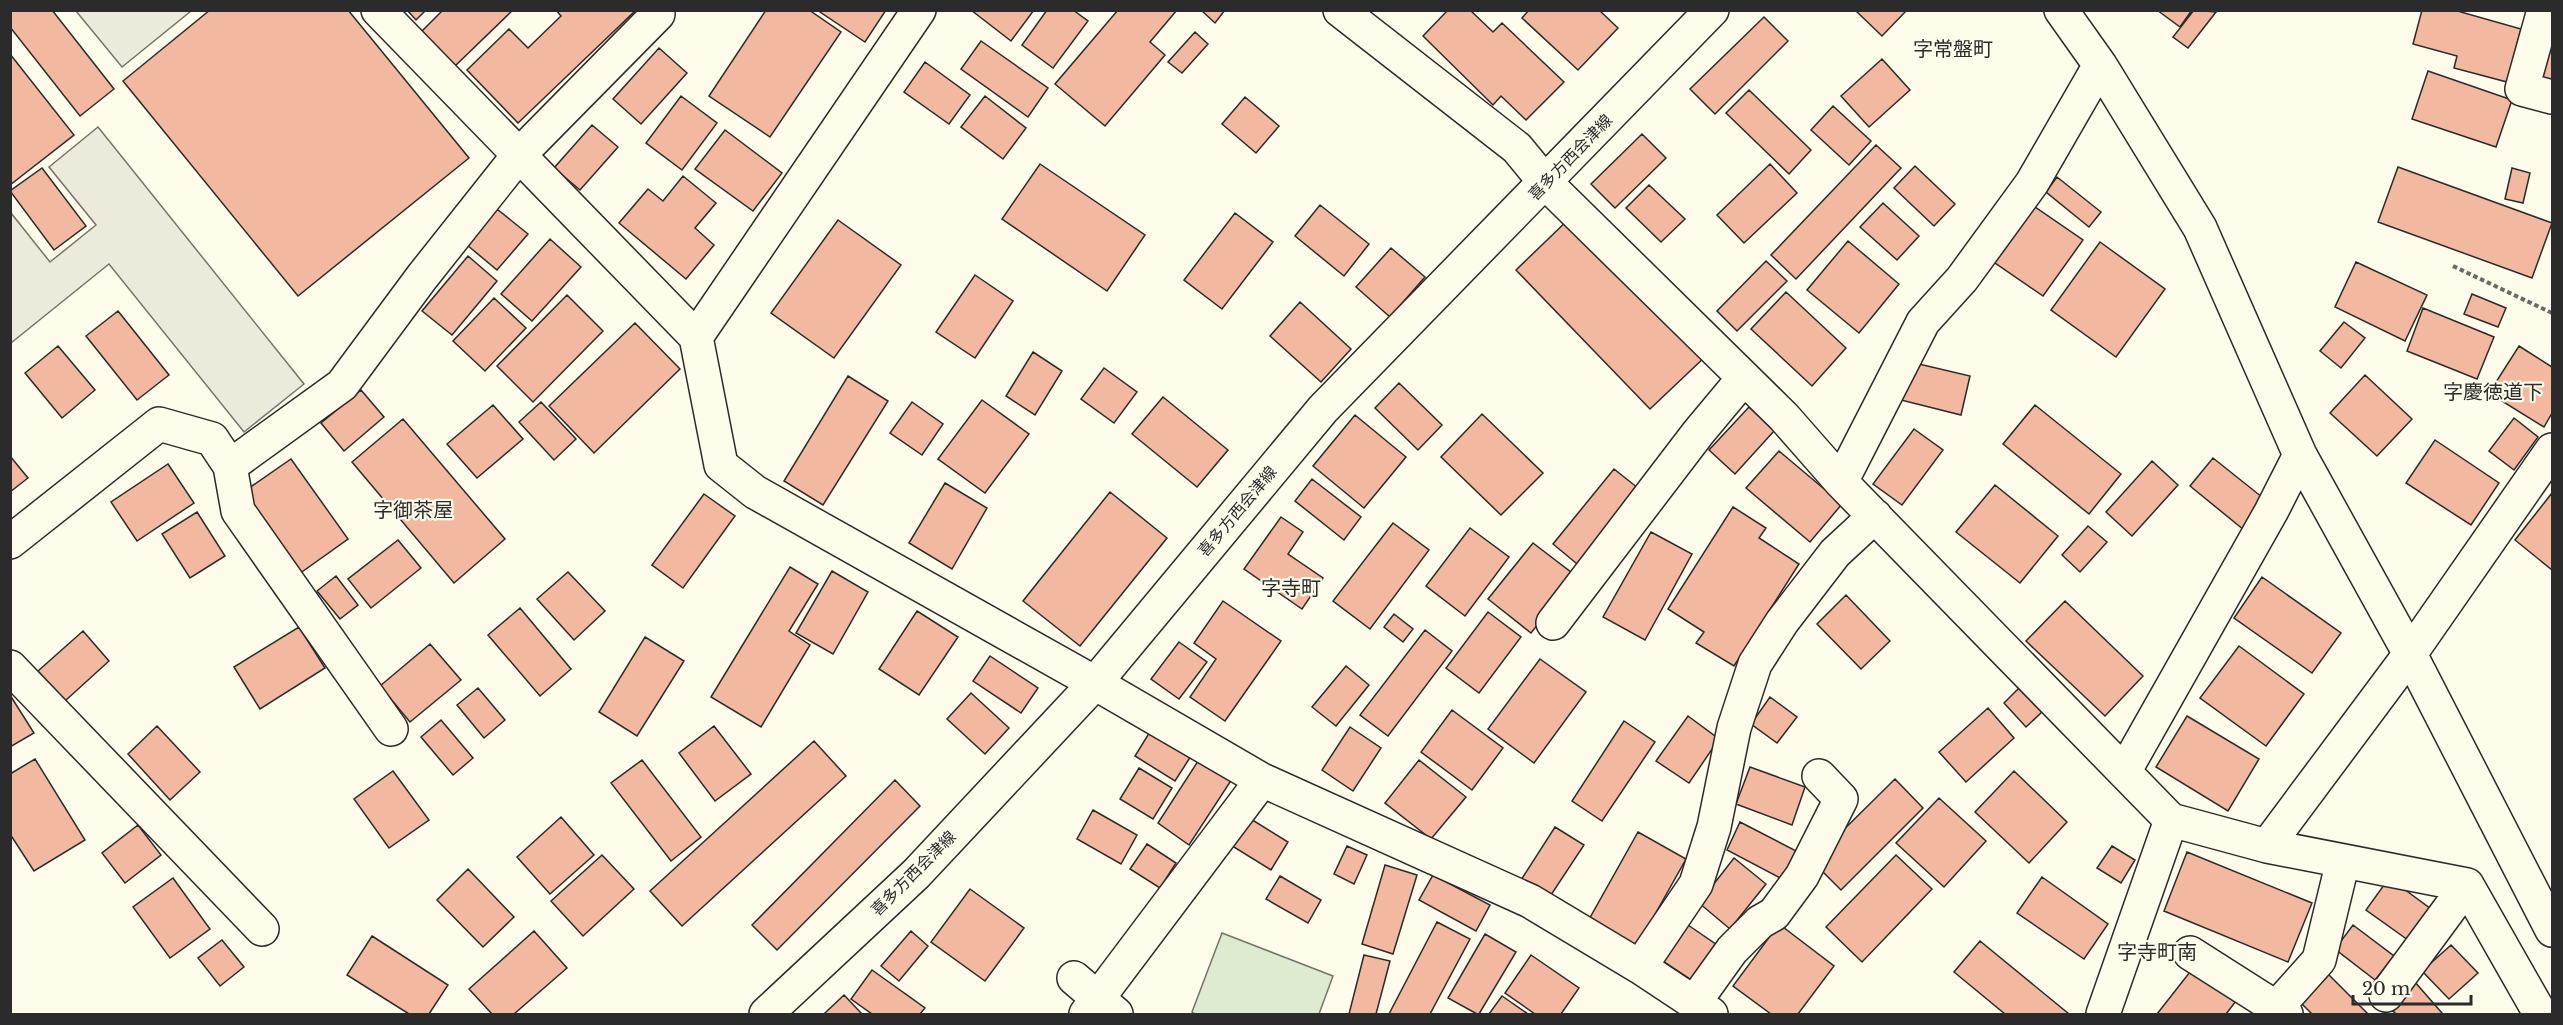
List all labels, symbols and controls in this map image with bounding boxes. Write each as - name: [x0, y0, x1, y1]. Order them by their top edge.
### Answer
- district label: 字常盤町: [1913, 37, 1993, 61]
- street label: 喜多方西会津線: [1524, 110, 1616, 204]
- district label: 字慶徳道下: [2443, 380, 2543, 404]
- street label: 喜多方西会津線: [1193, 462, 1281, 560]
- district label: 字御茶屋: [373, 498, 453, 522]
- district label: 字寺町: [1261, 576, 1321, 600]
- street label: 喜多方西会津線: [866, 826, 960, 920]
- district label: 字寺町南: [2117, 940, 2197, 964]
- scale bar: [2353, 968, 2472, 1006]
- text: 20 m: [2362, 978, 2410, 1000]

